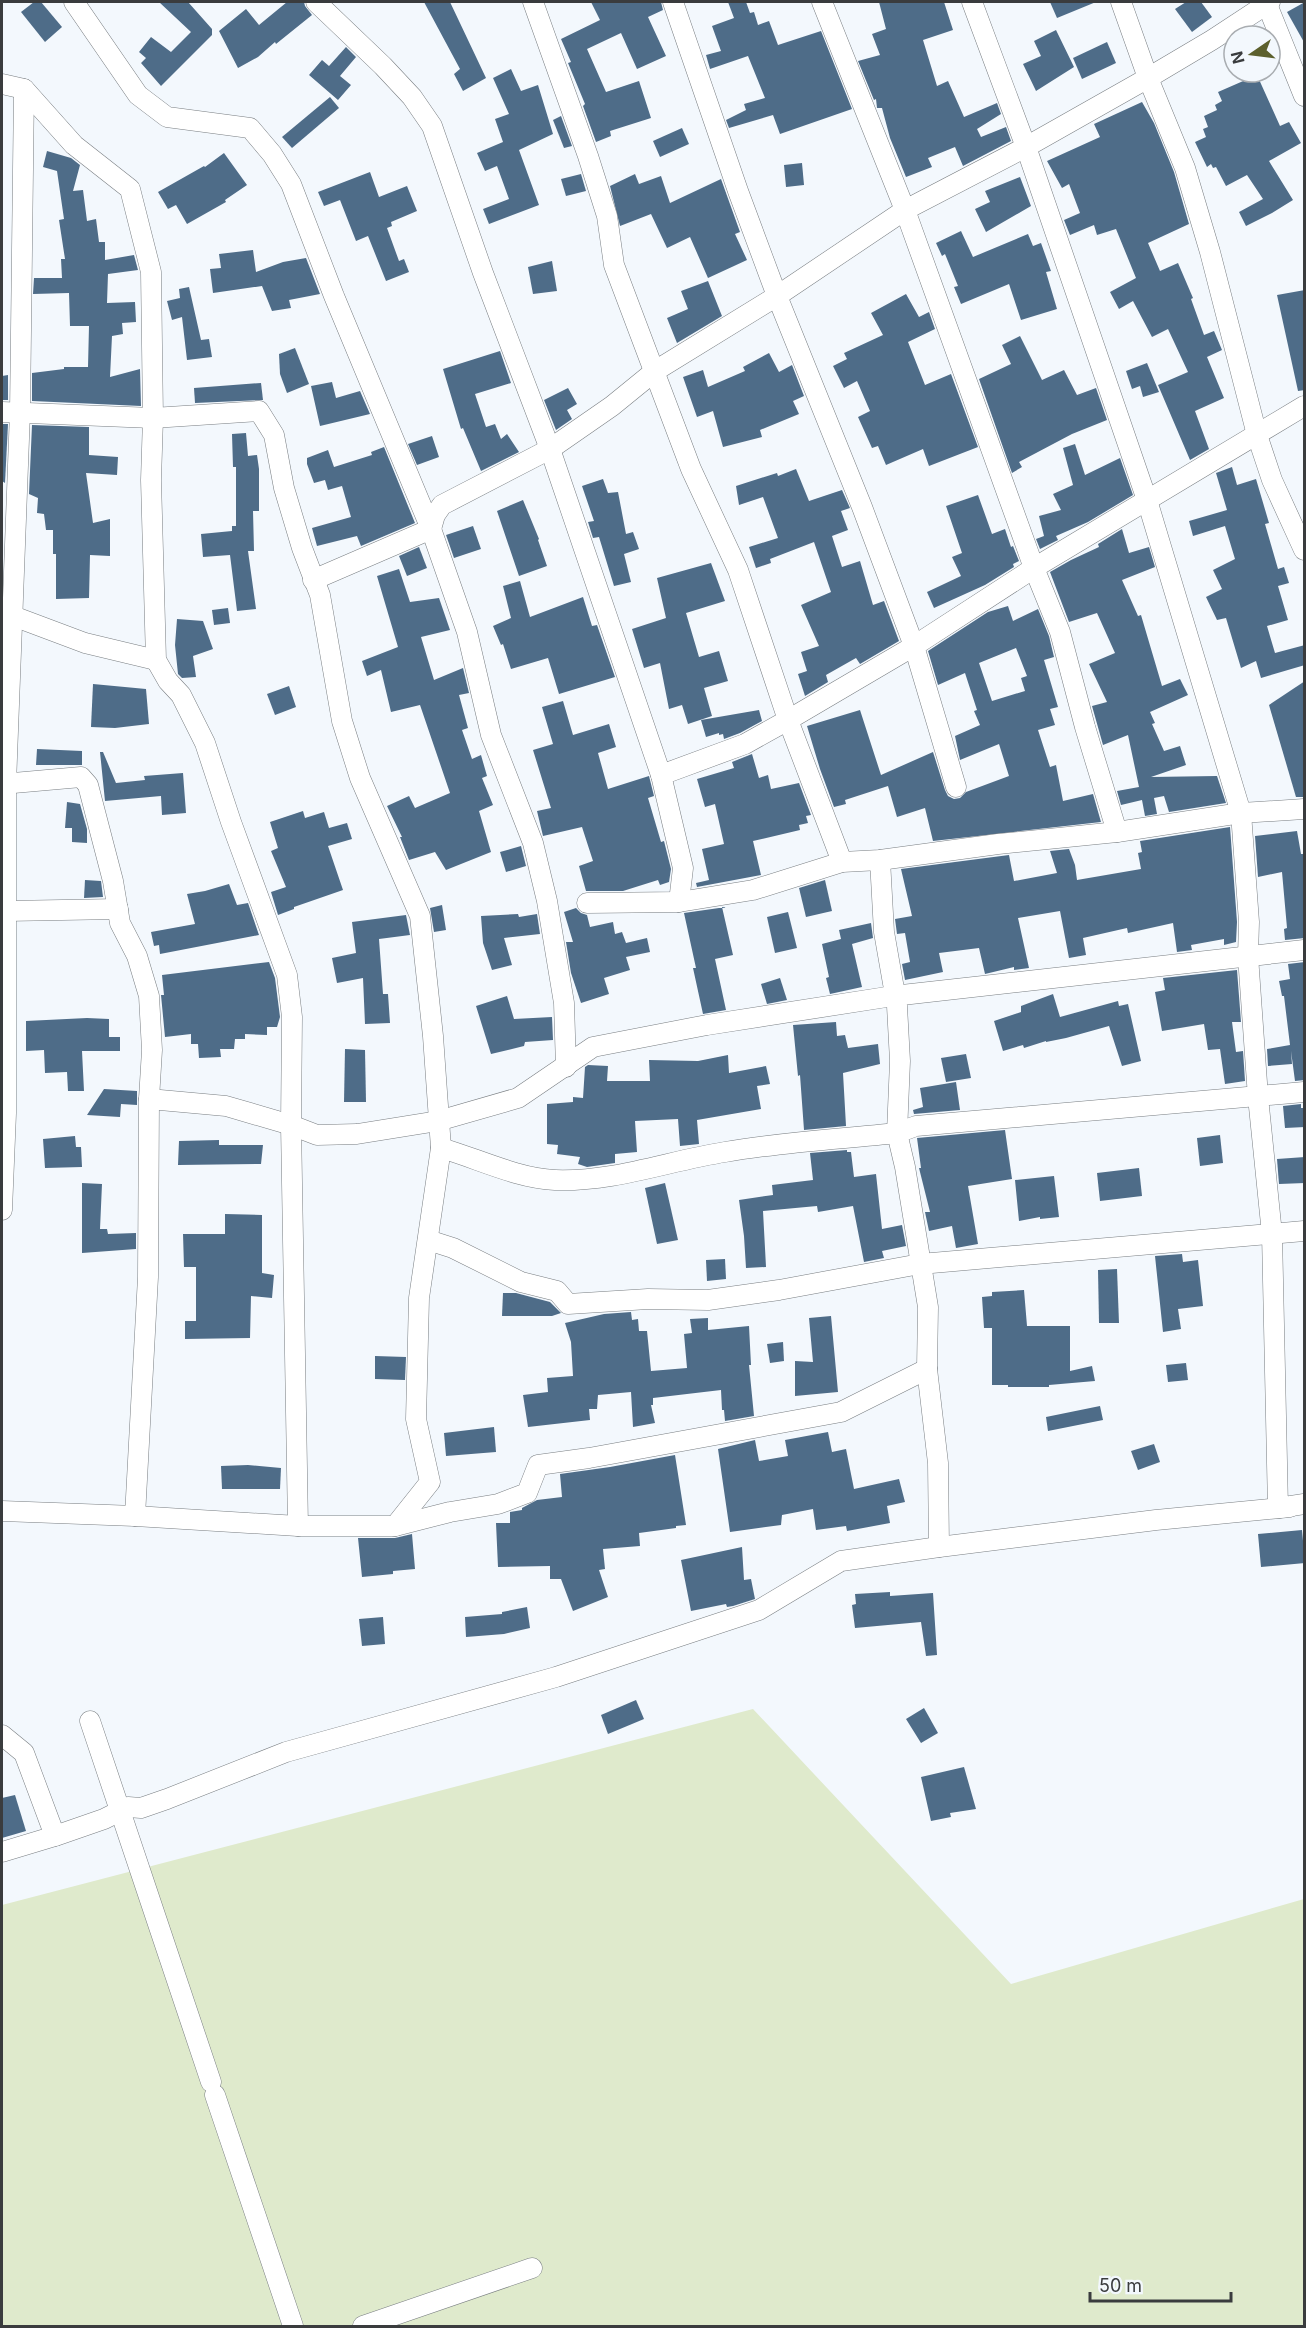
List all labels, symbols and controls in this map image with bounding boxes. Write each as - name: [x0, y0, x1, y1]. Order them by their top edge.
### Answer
- north arrow: [1222, 24, 1282, 84]
- text: N: [1226, 49, 1249, 66]
- scale bar: [1090, 2265, 1231, 2303]
- text: 50 m: [1099, 2275, 1142, 2296]

